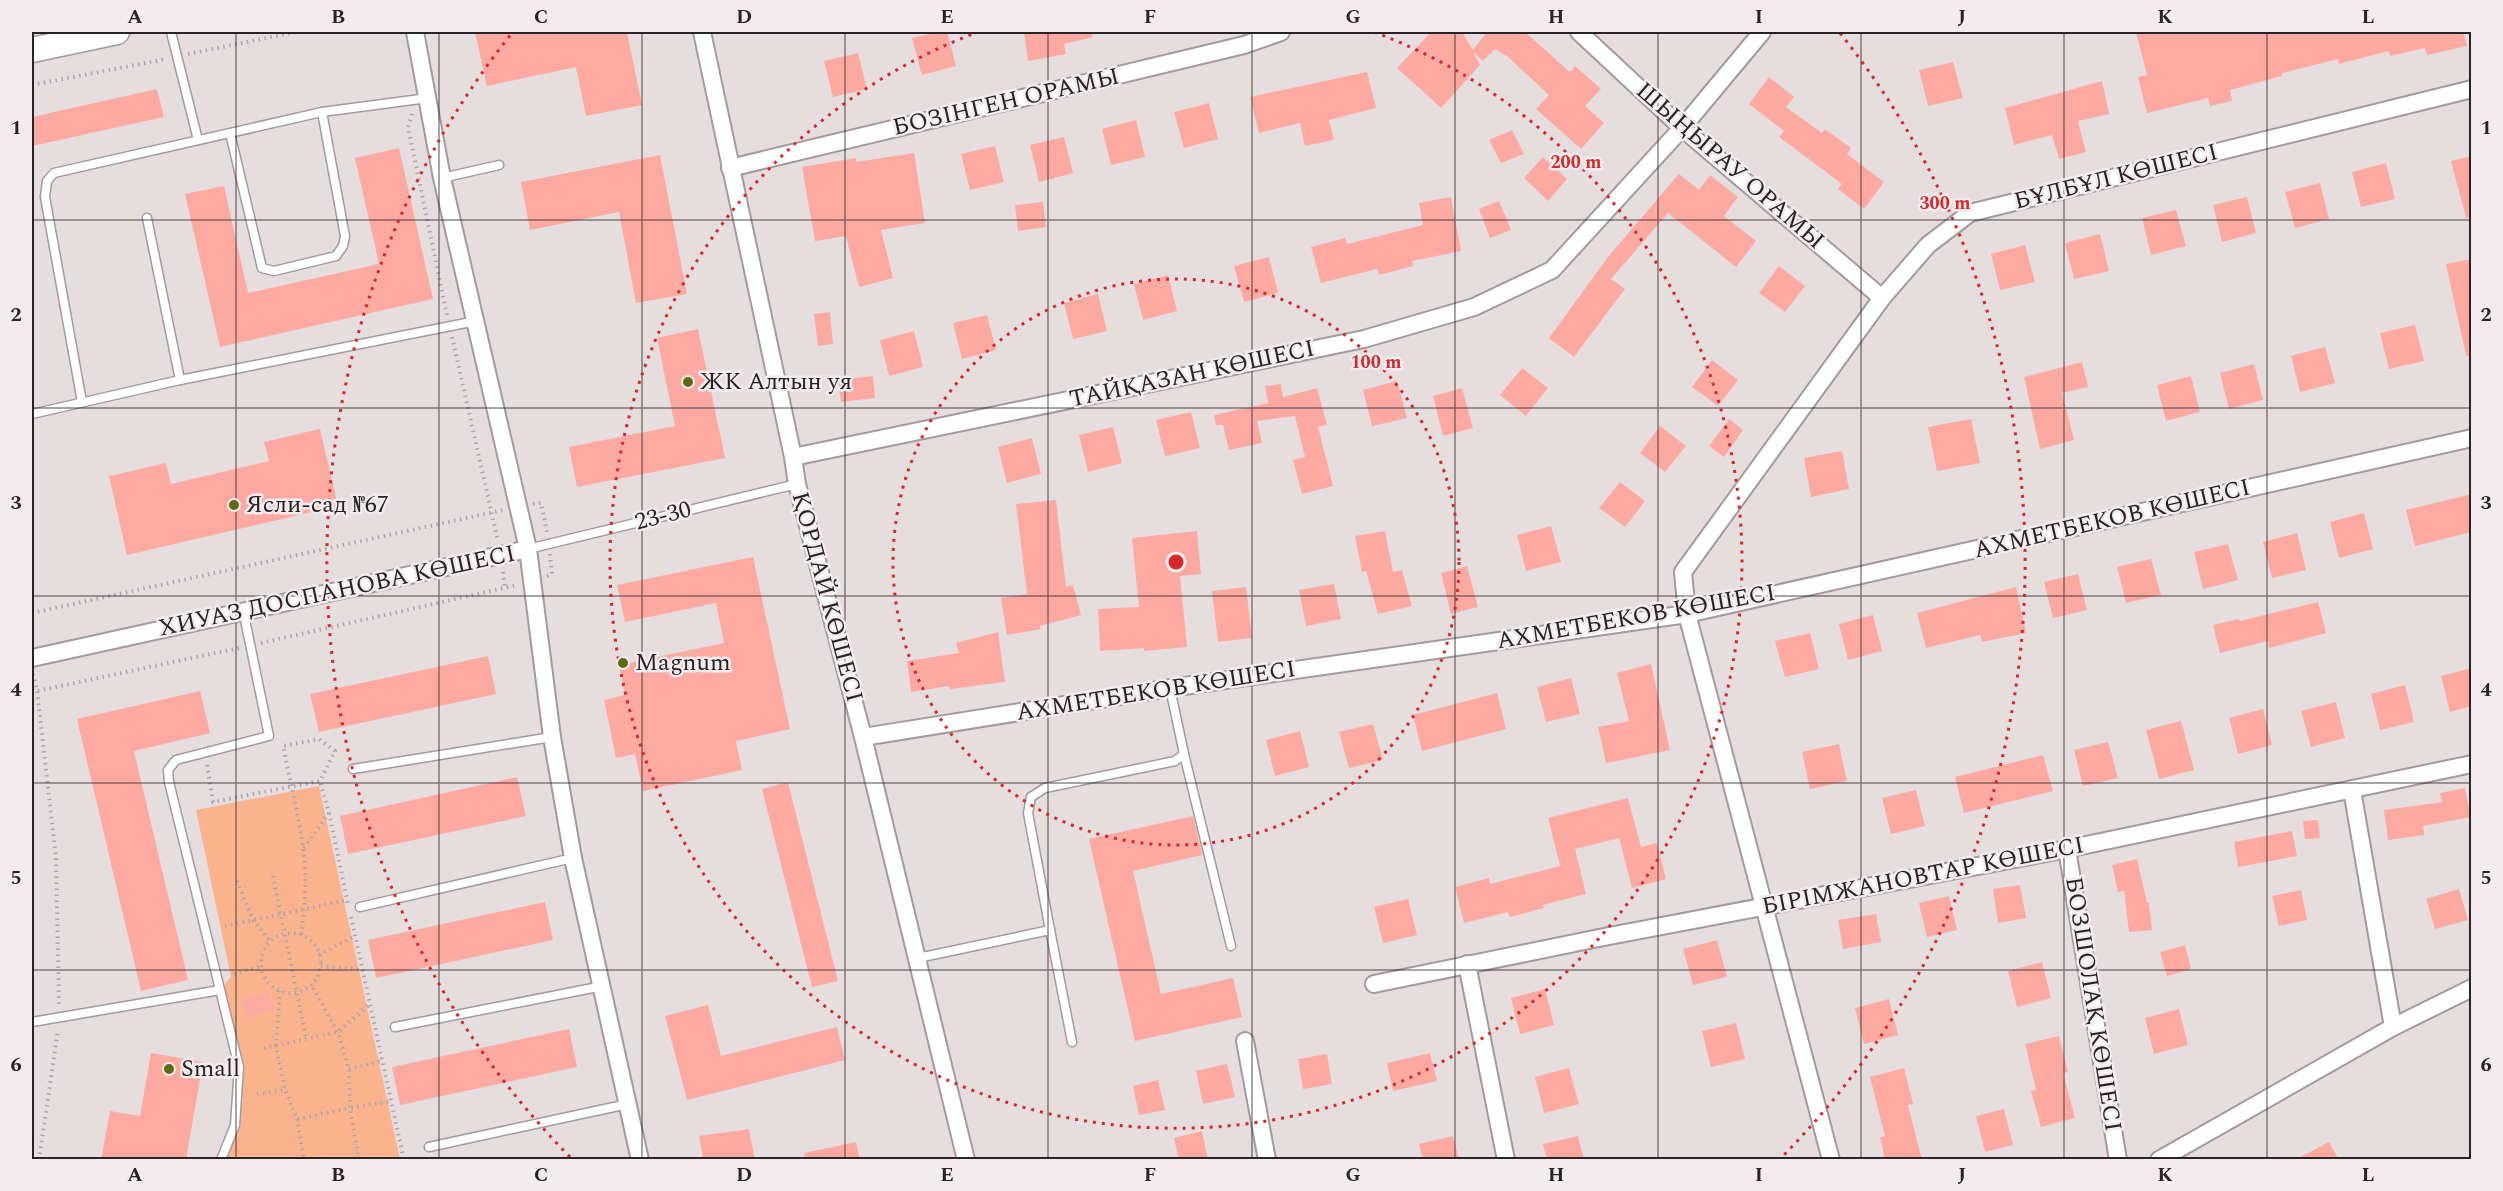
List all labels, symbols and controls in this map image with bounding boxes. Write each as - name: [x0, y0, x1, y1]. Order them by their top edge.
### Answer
- text: A: [127, 2, 143, 32]
- text: B: [331, 2, 345, 32]
- text: C: [534, 2, 548, 32]
- text: D: [736, 2, 752, 32]
- text: E: [940, 2, 954, 32]
- text: F: [1144, 2, 1156, 32]
- text: G: [1345, 2, 1361, 32]
- text: H: [1548, 2, 1564, 32]
- text: I: [1755, 2, 1763, 32]
- text: J: [1958, 2, 1966, 32]
- text: K: [2157, 2, 2173, 32]
- text: L: [2362, 2, 2374, 32]
- street label: БОЗІНГЕН ОРАМЫ: [889, 58, 1123, 146]
- street label: ШЫҢЫРАУ ОРАМЫ: [1628, 74, 1832, 258]
- text: 1: [10, 113, 22, 143]
- text: 1: [2480, 113, 2492, 143]
- street label: БҰЛБҰЛ КӨШЕСІ: [2010, 134, 2222, 220]
- text: 200 m: [1550, 149, 1602, 176]
- text: 300 m: [1919, 190, 1971, 217]
- text: 2: [10, 300, 22, 330]
- text: 2: [2480, 300, 2492, 330]
- street label: ТАЙҚАЗАН КӨШЕСІ: [1066, 330, 1318, 418]
- text: 100 m: [1350, 349, 1402, 376]
- place label: ЖК Алтын уя: [700, 364, 852, 400]
- marker: ЖК Алтын уя: [681, 375, 695, 389]
- street label: АХМЕТБЕКОВ КӨШЕСІ: [1970, 470, 2254, 568]
- place label: Ясли-сад №67: [246, 487, 389, 523]
- text: 3: [10, 488, 22, 518]
- street label: ҚОРДАЙ КӨШЕСІ: [782, 488, 872, 706]
- text: 3: [2480, 488, 2492, 518]
- street label: 23-30: [631, 492, 695, 540]
- marker: Ясли-сад №67: [227, 498, 241, 512]
- street label: ХИУАЗ ДОСПАНОВА КӨШЕСІ: [155, 536, 519, 646]
- centre of rings: [1166, 552, 1186, 572]
- street label: АХМЕТБЕКОВ КӨШЕСІ: [1494, 575, 1778, 659]
- place label: Magnum: [635, 645, 731, 681]
- street label: АХМЕТБЕКОВ КӨШЕСІ: [1014, 651, 1298, 731]
- marker: Magnum: [616, 656, 630, 670]
- text: 4: [10, 675, 22, 705]
- text: 4: [2480, 675, 2492, 705]
- street label: БІРІМЖАНОВТАР КӨШЕСІ: [1759, 827, 2087, 925]
- text: 5: [10, 863, 22, 893]
- text: 5: [2480, 863, 2492, 893]
- street label: БОЗШОЛАҚ КӨШЕСІ: [2055, 874, 2131, 1134]
- text: 6: [10, 1050, 22, 1080]
- text: 6: [2480, 1050, 2492, 1080]
- place label: Small: [181, 1051, 240, 1087]
- marker: Small: [162, 1062, 176, 1076]
- text: A: [127, 1160, 143, 1190]
- text: B: [331, 1160, 345, 1190]
- text: C: [534, 1160, 548, 1190]
- text: D: [736, 1160, 752, 1190]
- text: E: [940, 1160, 954, 1190]
- text: F: [1144, 1160, 1156, 1190]
- text: G: [1345, 1160, 1361, 1190]
- text: H: [1548, 1160, 1564, 1190]
- text: I: [1755, 1160, 1763, 1190]
- text: J: [1958, 1160, 1966, 1190]
- text: K: [2157, 1160, 2173, 1190]
- text: L: [2362, 1160, 2374, 1190]

